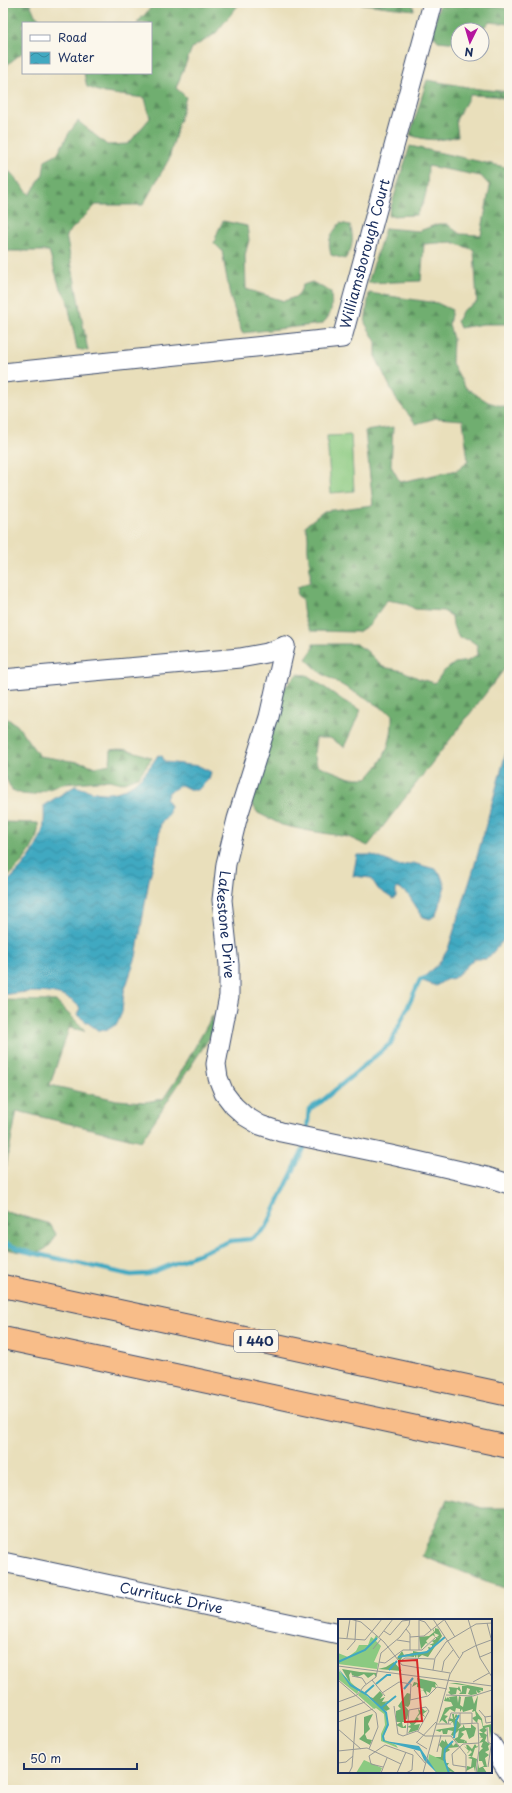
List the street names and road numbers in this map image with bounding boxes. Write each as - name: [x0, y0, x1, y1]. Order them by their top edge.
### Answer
- street label: Williamsborough Court: [334, 176, 395, 331]
- street label: Lakestone Drive: [212, 870, 240, 979]
- road number: I 440: [234, 1330, 278, 1352]
- street label: Currituck Drive: [118, 1576, 225, 1619]

